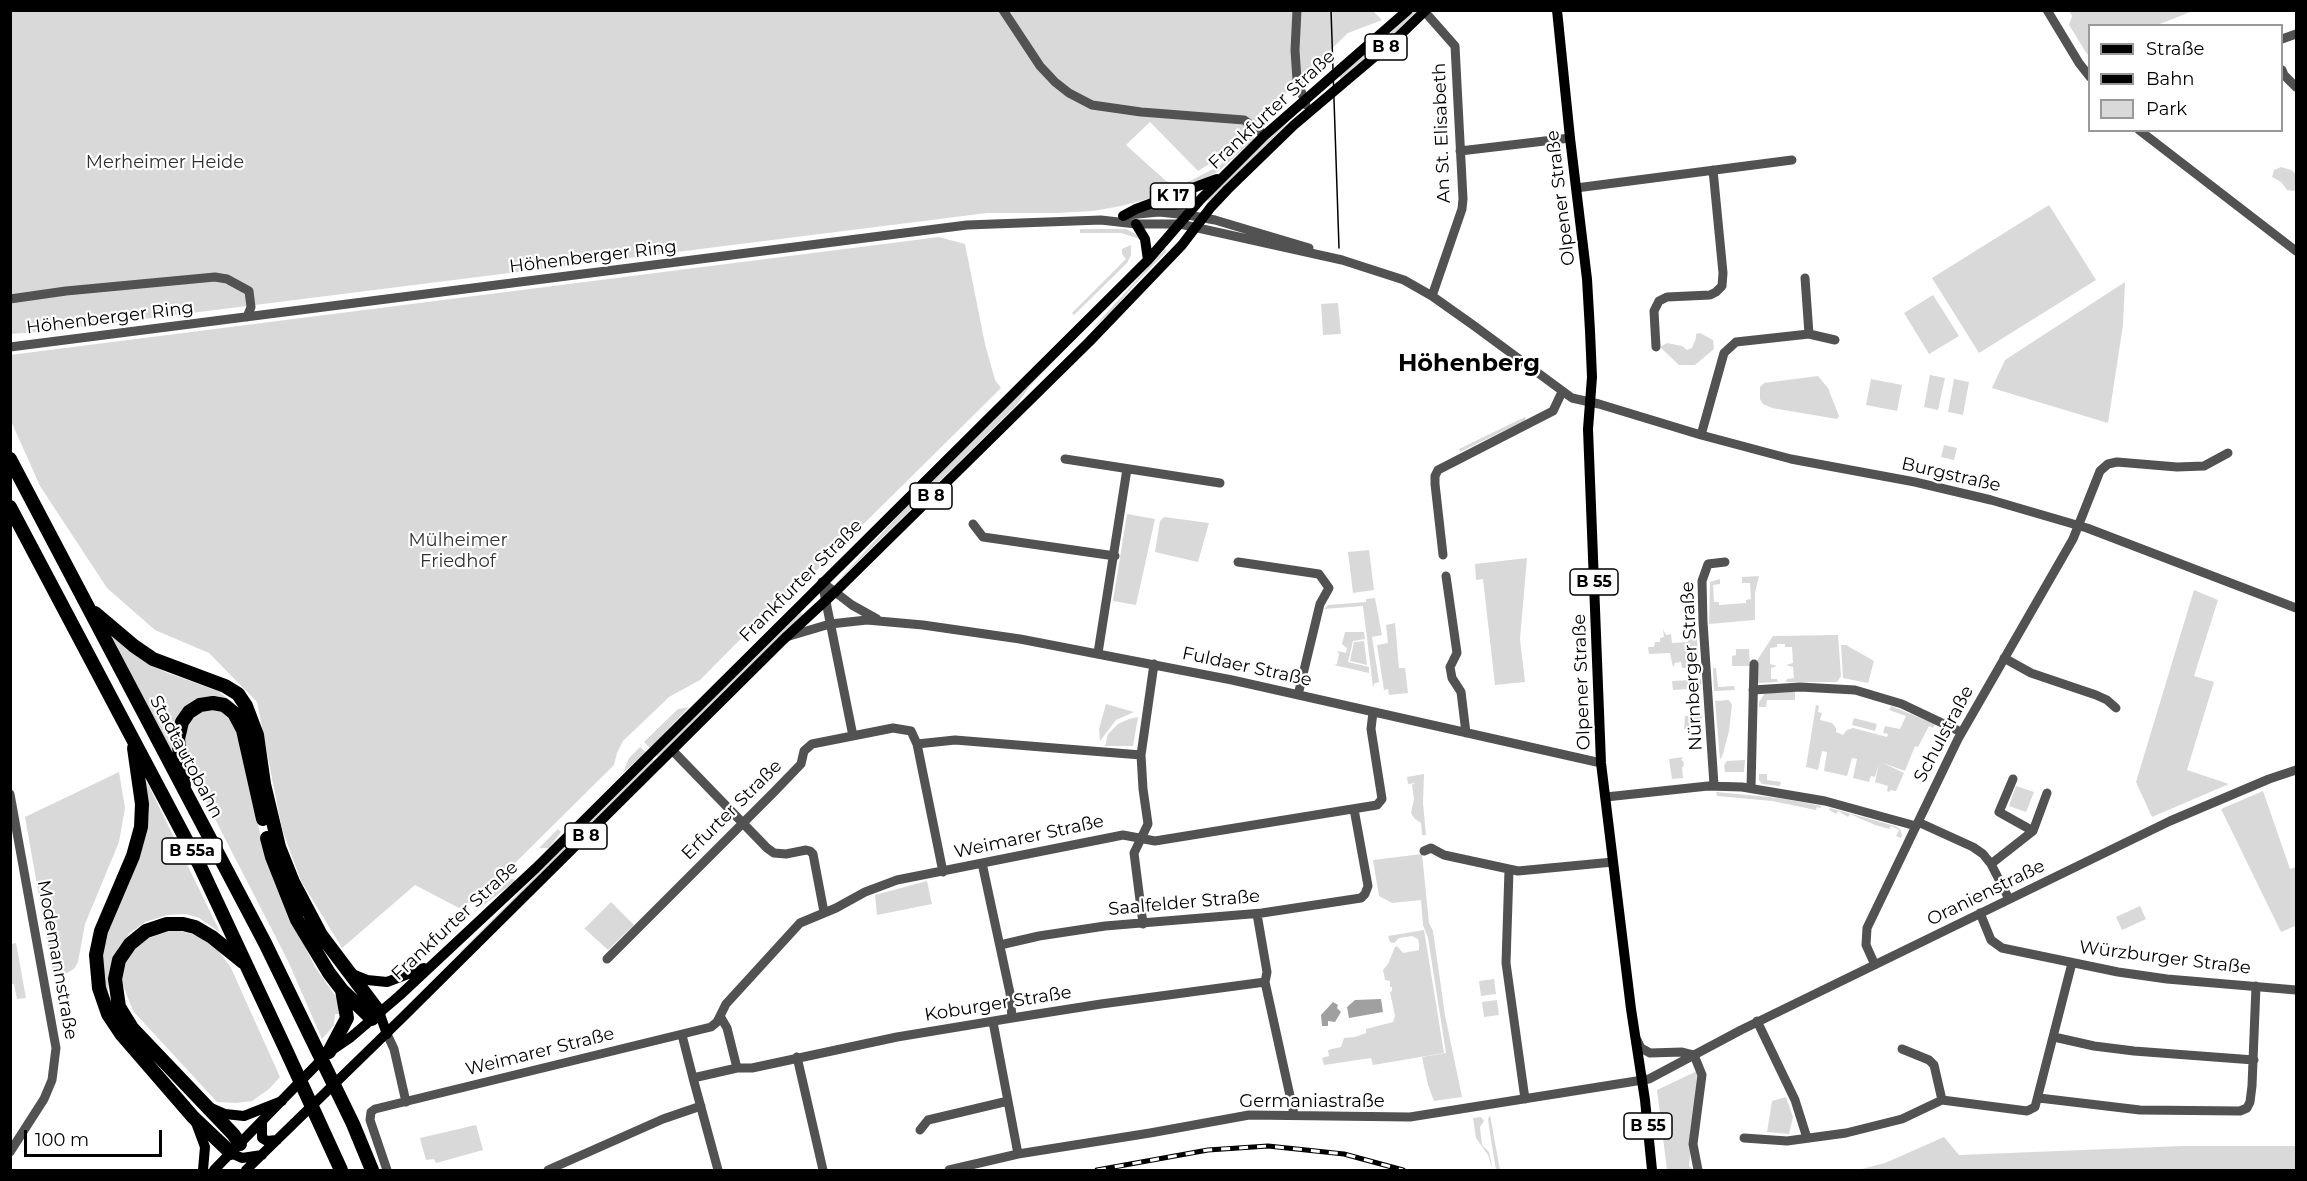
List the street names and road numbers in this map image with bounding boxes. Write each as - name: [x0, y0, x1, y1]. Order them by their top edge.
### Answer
- road number: B 8: [1365, 34, 1407, 60]
- street label: Frankfurter Straße: [1204, 46, 1340, 174]
- street label: An St. Elisabeth: [1429, 62, 1455, 204]
- street label: Olpener Straße: [1542, 129, 1580, 267]
- road number: K 17: [1150, 183, 1196, 209]
- street label: Höhenberger Ring: [508, 236, 678, 278]
- street label: Höhenberger Ring: [25, 297, 195, 339]
- street label: Burgstraße: [1899, 453, 2003, 497]
- road number: B 8: [910, 483, 952, 509]
- street label: Frankfurter Straße: [735, 515, 867, 647]
- road number: B 55: [1570, 569, 1618, 595]
- street label: Nürnberger Straße: [1677, 581, 1707, 751]
- street label: Olpener Straße: [1569, 613, 1595, 751]
- street label: Fuldaer Straße: [1180, 643, 1314, 691]
- street label: Schulstraße: [1910, 682, 1978, 786]
- street label: Stadtautobahn: [145, 692, 227, 822]
- street label: Erfurter Straße: [677, 755, 787, 865]
- street label: Weimarer Straße: [952, 811, 1106, 863]
- road number: B 8: [565, 823, 607, 849]
- road number: B 55a: [162, 838, 222, 864]
- street label: Oranienstraße: [1924, 855, 2048, 931]
- street label: Frankfurter Straße: [387, 857, 523, 985]
- street label: Modemannstraße: [32, 879, 82, 1041]
- street label: Saalfelder Straße: [1107, 886, 1261, 920]
- street label: Würzburger Straße: [2078, 937, 2252, 979]
- street label: Koburger Straße: [923, 982, 1073, 1026]
- street label: Weimarer Straße: [463, 1023, 617, 1081]
- street label: Germaniastraße: [1239, 1091, 1385, 1113]
- road number: B 55: [1624, 1113, 1672, 1139]

